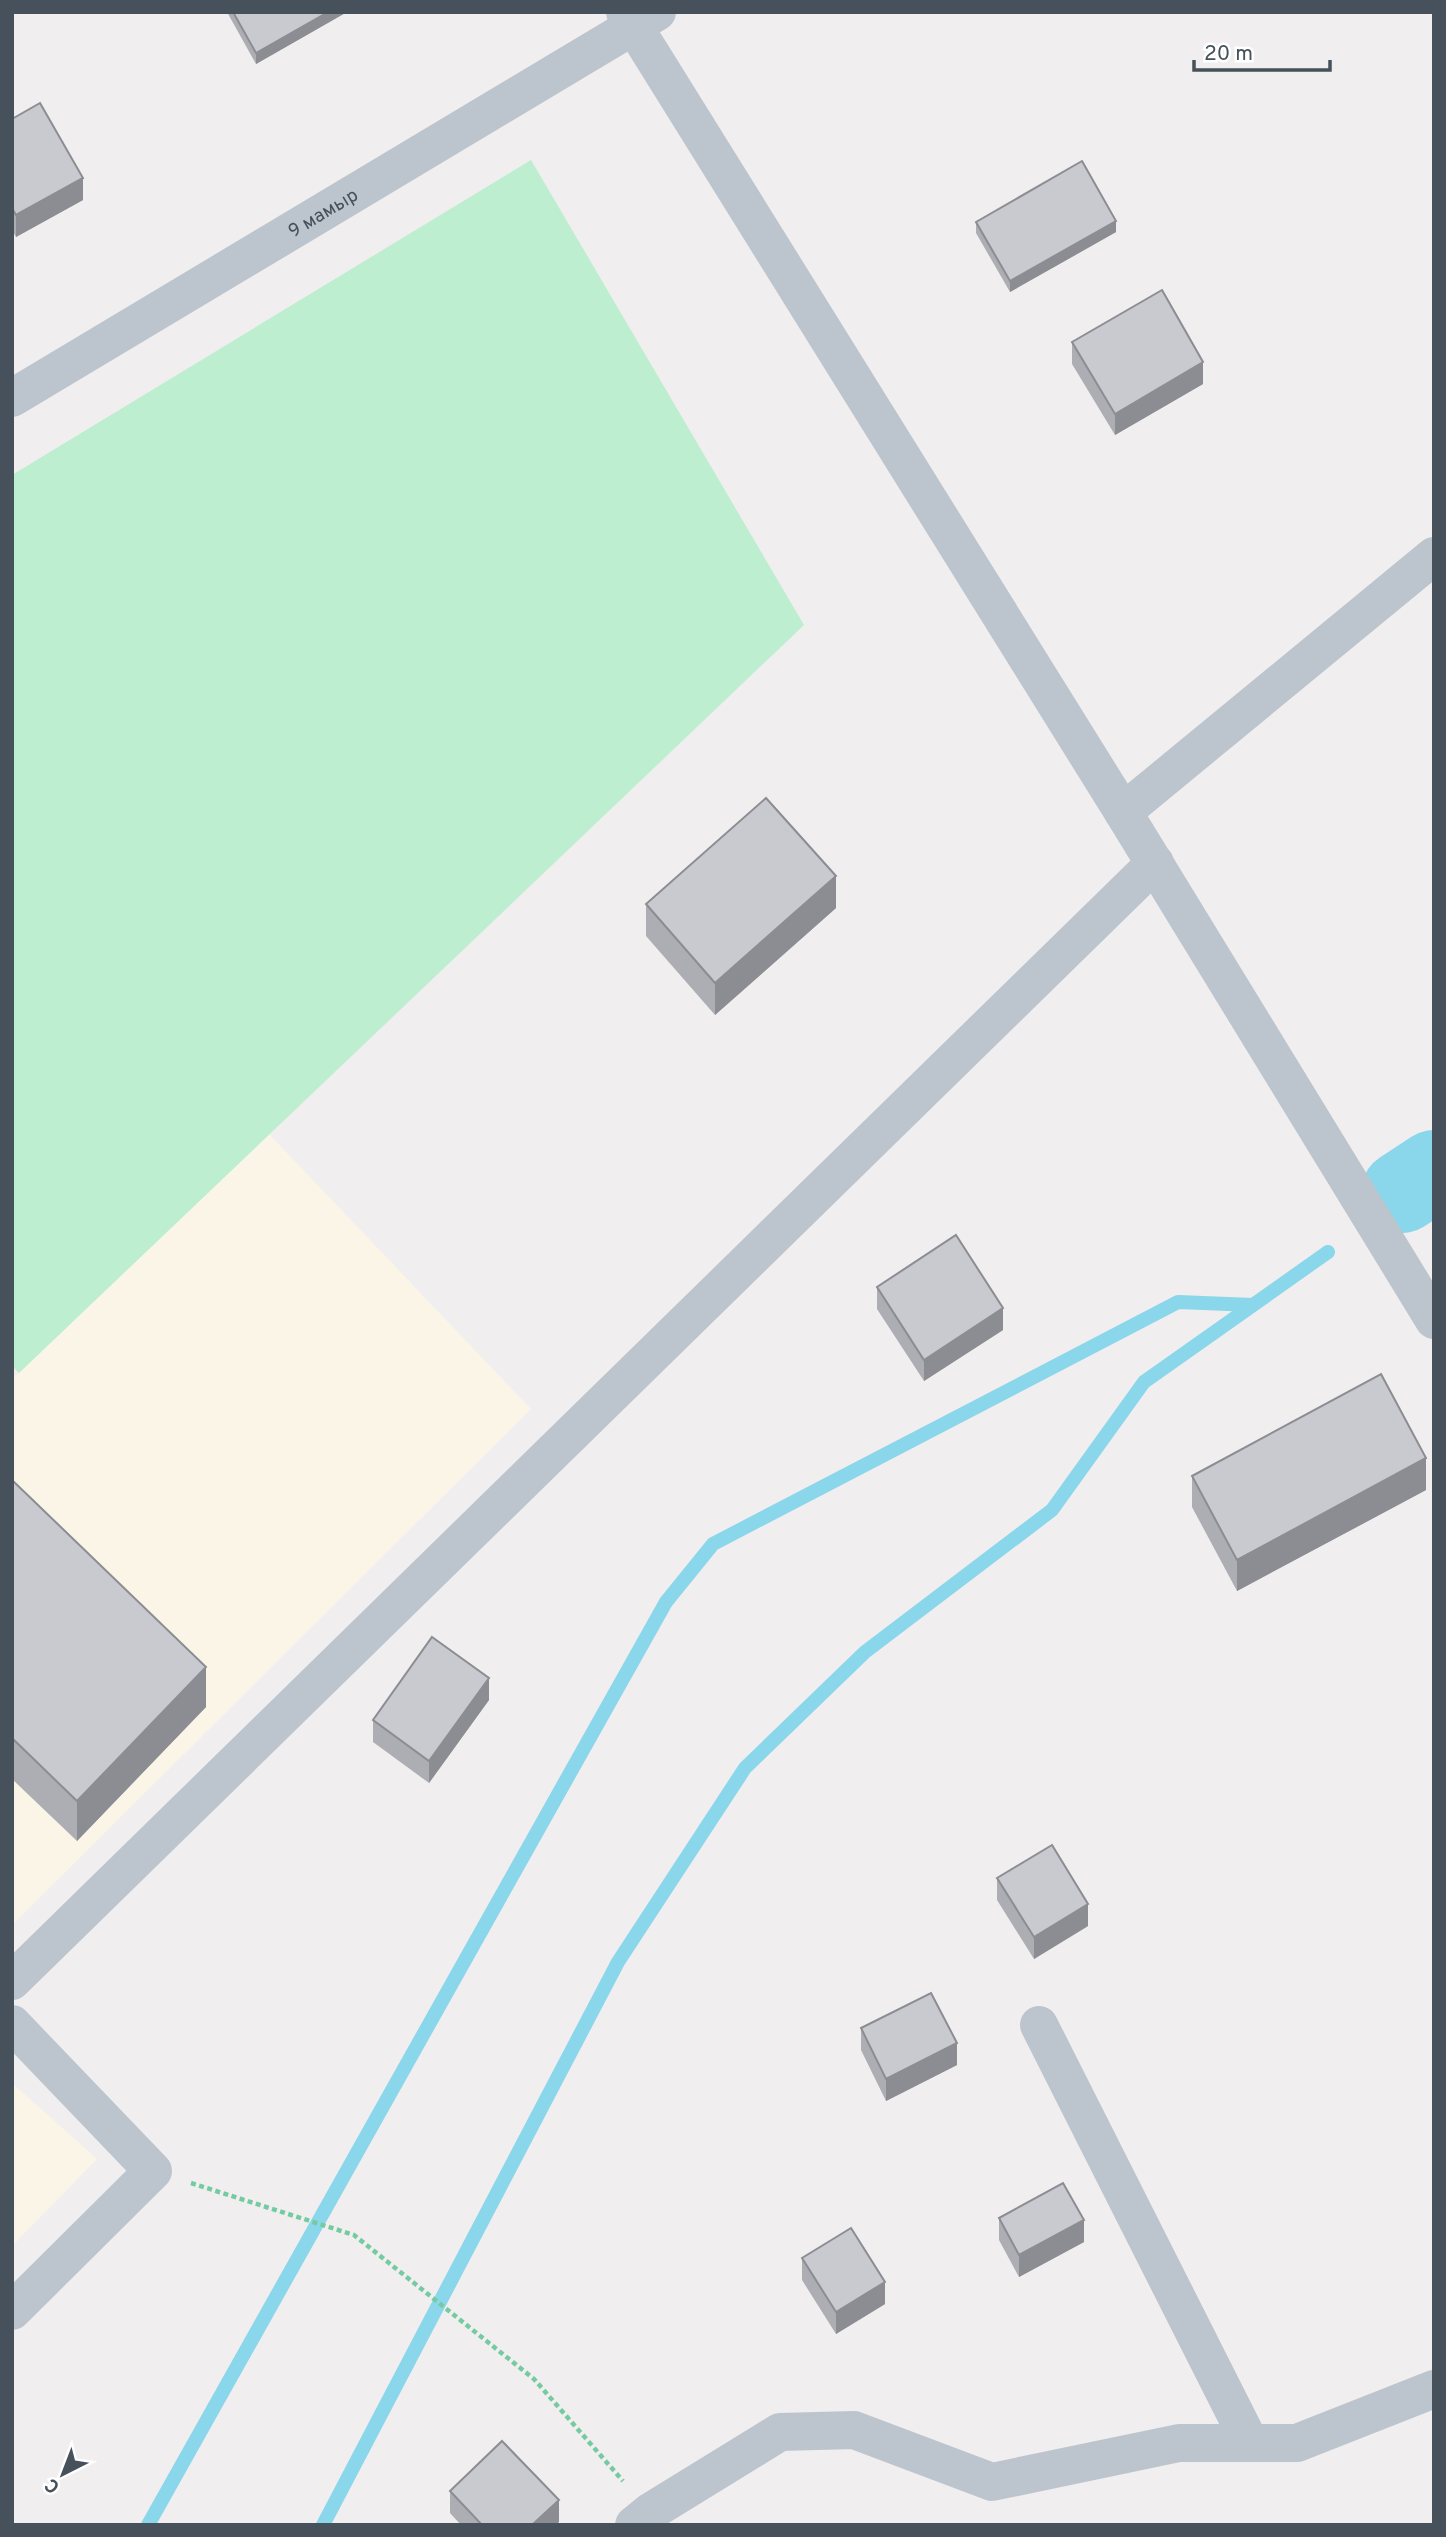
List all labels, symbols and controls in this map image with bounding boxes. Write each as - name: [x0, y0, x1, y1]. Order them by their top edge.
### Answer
- scale bar: [1194, 28, 1330, 72]
- text: 20 m: [1204, 41, 1253, 68]
- street label: 9 мамыр: [284, 184, 363, 244]
- north arrow: [28, 2439, 98, 2509]
- text: С: [40, 2472, 66, 2498]

